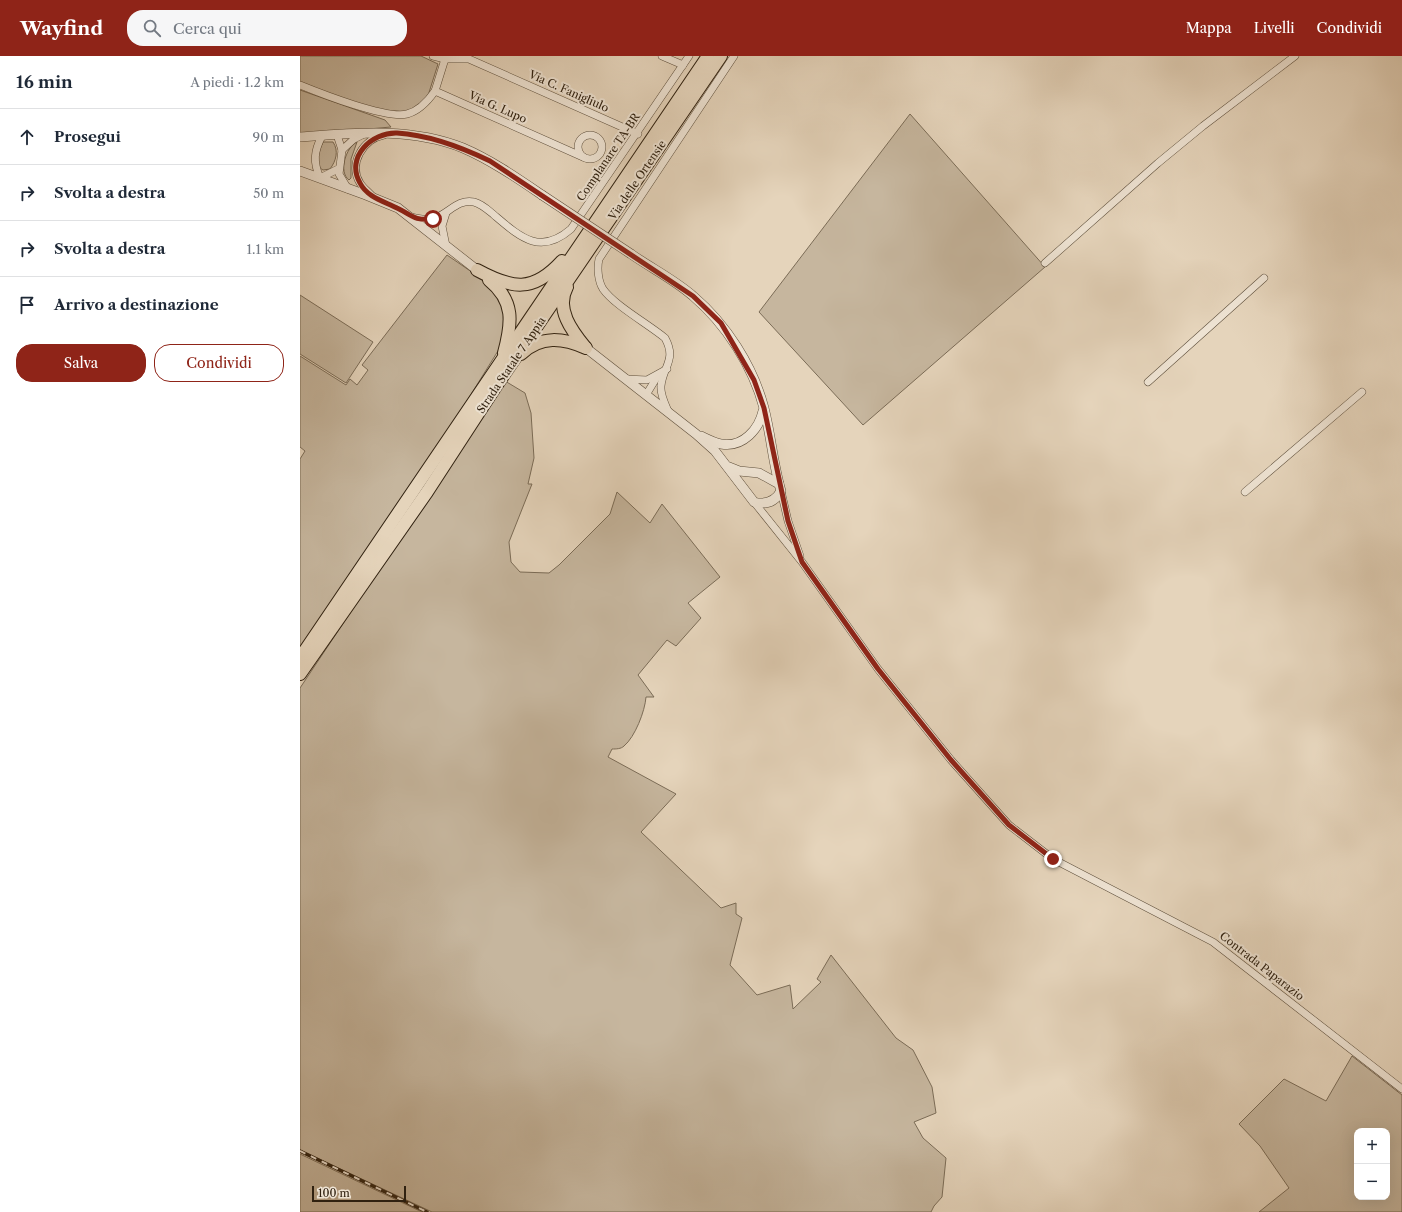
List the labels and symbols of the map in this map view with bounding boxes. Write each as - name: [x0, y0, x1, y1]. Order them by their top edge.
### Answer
- street label: Via C. Fanigliulo: [526, 67, 611, 115]
- street label: Via G. Lupo: [466, 88, 529, 126]
- street label: Complanare TA-BR: [573, 109, 643, 204]
- street label: Via delle Ortensie: [605, 137, 669, 223]
- route start: [424, 210, 442, 228]
- street label: Strada Statale 7 Appia: [474, 314, 549, 416]
- route end: [1044, 850, 1062, 868]
- street label: Contrada Paparazio: [1217, 929, 1307, 1003]
- scale bar: [312, 1184, 406, 1203]

